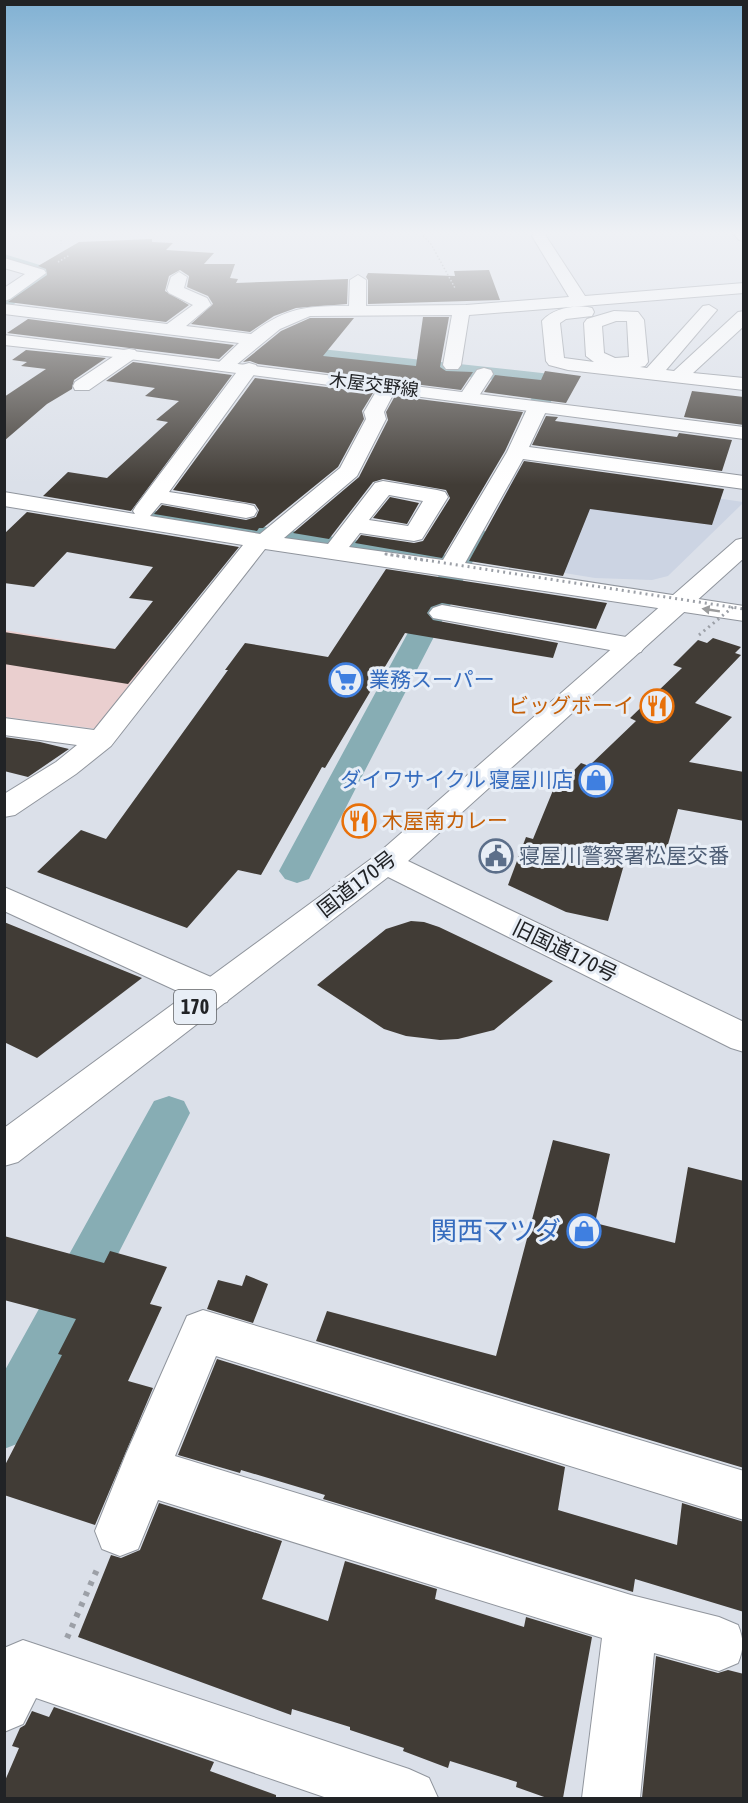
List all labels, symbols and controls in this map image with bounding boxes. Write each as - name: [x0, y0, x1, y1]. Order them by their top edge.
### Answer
- street label: 木屋交野線: [328, 369, 420, 400]
- one-way arrow: [702, 605, 721, 614]
- supermarket icon: 業務スーパー: [328, 662, 364, 698]
- place label: 業務スーパー: [369, 667, 495, 691]
- restaurant icon: ビッグボーイ: [639, 688, 675, 724]
- place label: ビッグボーイ: [508, 693, 634, 717]
- shop icon: ダイワサイクル 寝屋川店: [578, 762, 614, 798]
- place label: ダイワサイクル 寝屋川店: [340, 767, 573, 791]
- restaurant icon: 木屋南カレー: [341, 803, 377, 839]
- place label: 木屋南カレー: [382, 808, 508, 832]
- public building icon: 寝屋川警察署松屋交番: [478, 838, 514, 874]
- place label: 寝屋川警察署松屋交番: [519, 843, 729, 867]
- street label: 国道170号: [313, 845, 400, 921]
- street label: 旧国道170号: [509, 914, 622, 986]
- road number: 170: [174, 990, 216, 1024]
- shop icon: 関西マツダ: [566, 1213, 602, 1249]
- place label: 関西マツダ: [431, 1216, 561, 1246]

